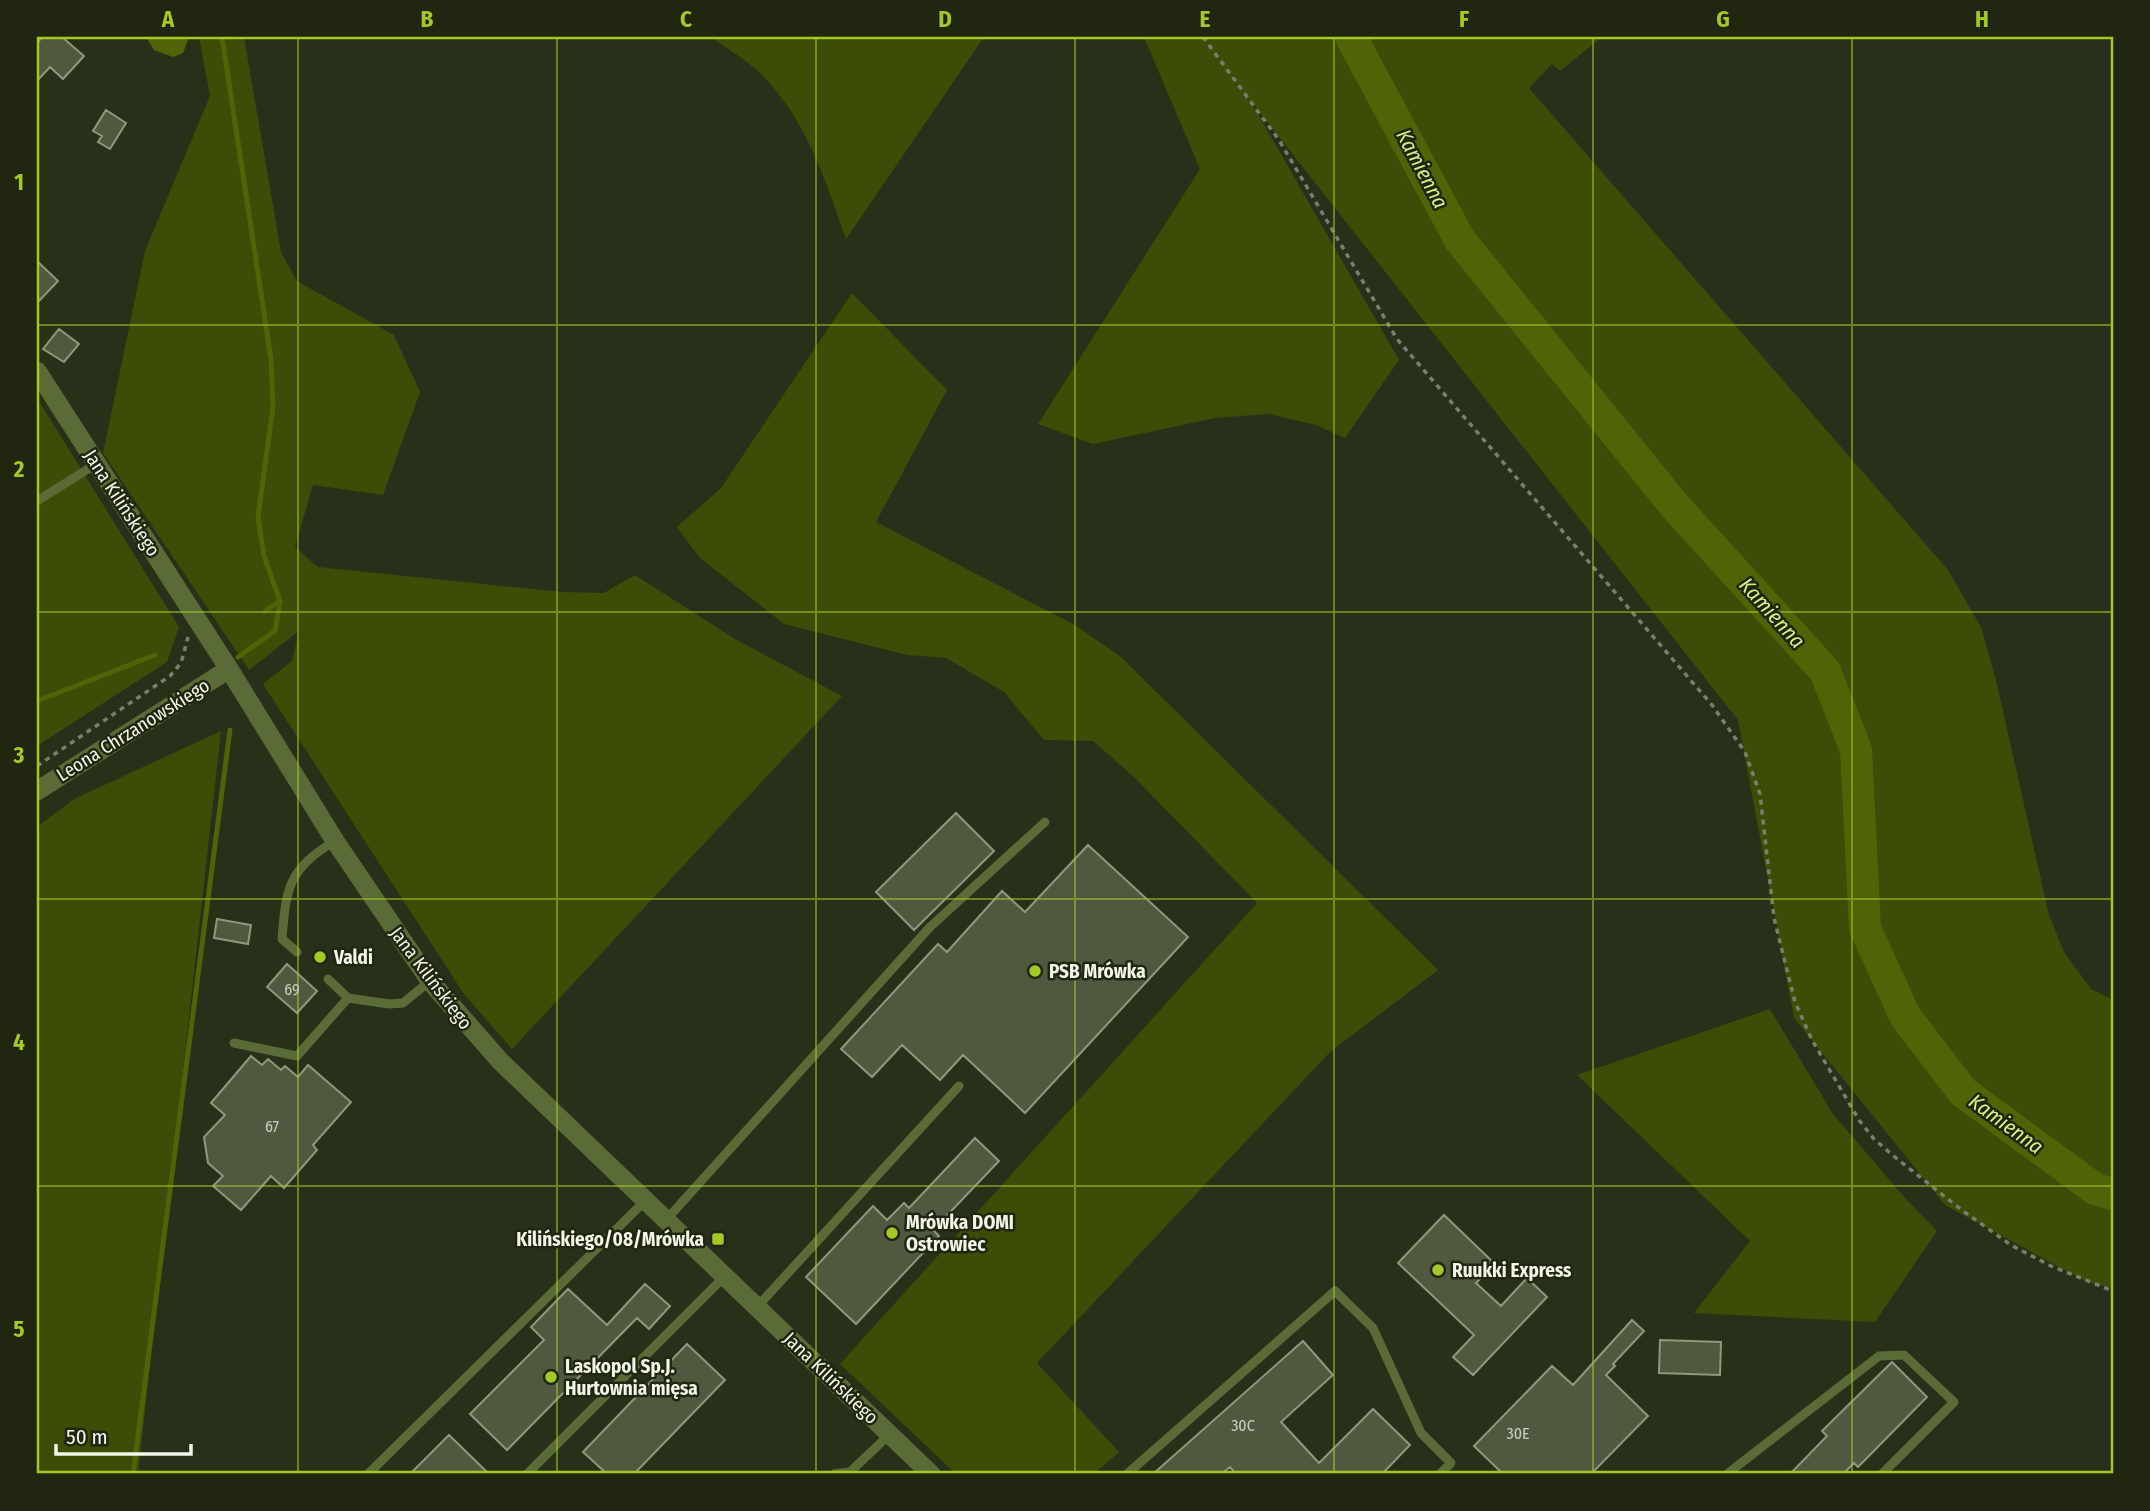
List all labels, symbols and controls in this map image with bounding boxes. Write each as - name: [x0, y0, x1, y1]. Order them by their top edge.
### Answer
- text: A: [161, 5, 175, 33]
- text: B: [421, 5, 434, 33]
- text: C: [680, 5, 692, 33]
- text: D: [938, 5, 952, 33]
- text: E: [1200, 5, 1211, 33]
- text: F: [1459, 5, 1469, 33]
- text: G: [1716, 5, 1730, 33]
- text: H: [1975, 5, 1989, 33]
- water label: Kamienna: [1390, 125, 1454, 213]
- text: 1: [14, 168, 24, 196]
- street label: Jana Kilińskiego: [79, 445, 165, 561]
- text: 2: [13, 455, 25, 483]
- water label: Kamienna: [1734, 572, 1810, 654]
- street label: Leona Chrzanowskiego: [52, 674, 214, 786]
- text: 3: [13, 741, 25, 769]
- street label: Jana Kilińskiego: [385, 922, 477, 1034]
- place label: Valdi: [333, 946, 373, 969]
- marker: Valdi: [312, 949, 328, 965]
- place label: PSB Mrówka: [1049, 960, 1146, 983]
- marker: PSB Mrówka: [1027, 963, 1043, 979]
- house number: 69: [284, 980, 300, 999]
- text: 4: [13, 1028, 25, 1056]
- water label: Kamienna: [1964, 1088, 2048, 1160]
- house number: 67: [265, 1117, 280, 1136]
- place label: Mrówka DOMI Ostrowiec: [906, 1211, 1014, 1256]
- marker: Mrówka DOMI Ostrowiec: [884, 1225, 900, 1241]
- place label: Kilińskiego/08/Mrówka: [516, 1228, 704, 1251]
- marker: Kilińskiego/08/Mrówka: [710, 1231, 726, 1247]
- place label: Ruukki Express: [1452, 1259, 1572, 1282]
- marker: Ruukki Express: [1430, 1262, 1446, 1278]
- text: 5: [13, 1315, 25, 1343]
- street label: Jana Kilińskiego: [779, 1327, 883, 1429]
- place label: Laskopol Sp.J. Hurtownia mięsa: [565, 1355, 698, 1400]
- marker: Laskopol Sp.J. Hurtownia mięsa: [543, 1369, 559, 1385]
- scale bar: [56, 1413, 191, 1457]
- house number: 30C: [1231, 1416, 1255, 1435]
- text: 50 m: [66, 1424, 108, 1450]
- house number: 30E: [1506, 1424, 1530, 1443]

